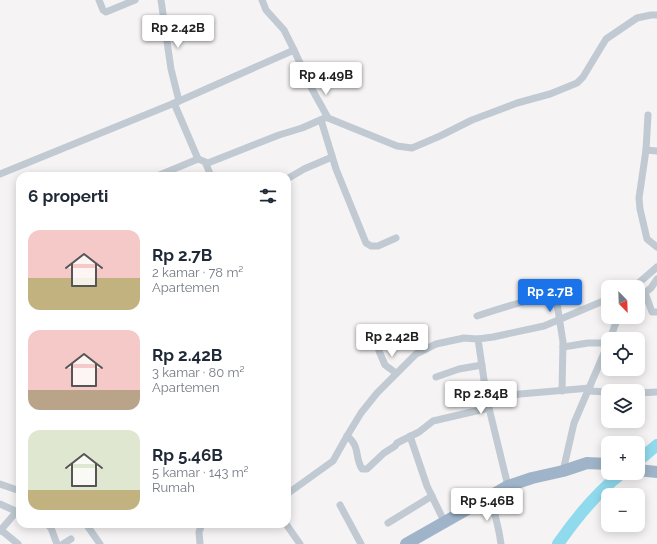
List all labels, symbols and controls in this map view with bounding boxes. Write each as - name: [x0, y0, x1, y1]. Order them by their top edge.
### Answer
- pin: Rp 2.42B: [137, 15, 219, 49]
- text: Rp 2.42B: [151, 20, 205, 35]
- pin: Rp 4.49B: [285, 62, 367, 96]
- text: Rp 4.49B: [299, 67, 353, 82]
- icon: filters: [257, 185, 279, 207]
- text: 6 properti: [28, 186, 108, 206]
- text: Rp 2.7B: [152, 245, 212, 265]
- icon: home: [60, 246, 108, 294]
- text: 2 kamar · 78 m²: [152, 265, 243, 280]
- pin: Rp 2.7B: [513, 279, 587, 313]
- text: Apartemen: [152, 280, 220, 295]
- north arrow: [601, 280, 645, 324]
- map controls: [601, 280, 645, 532]
- text: Rp 2.7B: [527, 284, 573, 299]
- pin: Rp 2.42B: [351, 324, 433, 358]
- text: Rp 2.42B: [365, 329, 419, 344]
- button: locate: [601, 332, 645, 376]
- text: Rp 2.42B: [152, 345, 222, 365]
- icon: home: [60, 346, 108, 394]
- text: 3 kamar · 80 m²: [152, 365, 245, 380]
- text: Apartemen: [152, 380, 220, 395]
- pin: Rp 2.84B: [440, 381, 522, 415]
- button: layers: [601, 384, 645, 428]
- text: Rp 2.84B: [454, 386, 508, 401]
- button: +: [601, 436, 645, 480]
- text: Rp 5.46B: [152, 445, 223, 465]
- icon: home: [60, 446, 108, 494]
- text: 5 kamar · 143 m²: [152, 465, 249, 480]
- text: Rumah: [152, 480, 195, 495]
- pin: Rp 5.46B: [446, 488, 528, 522]
- button: −: [601, 488, 645, 532]
- text: Rp 5.46B: [460, 493, 514, 508]

